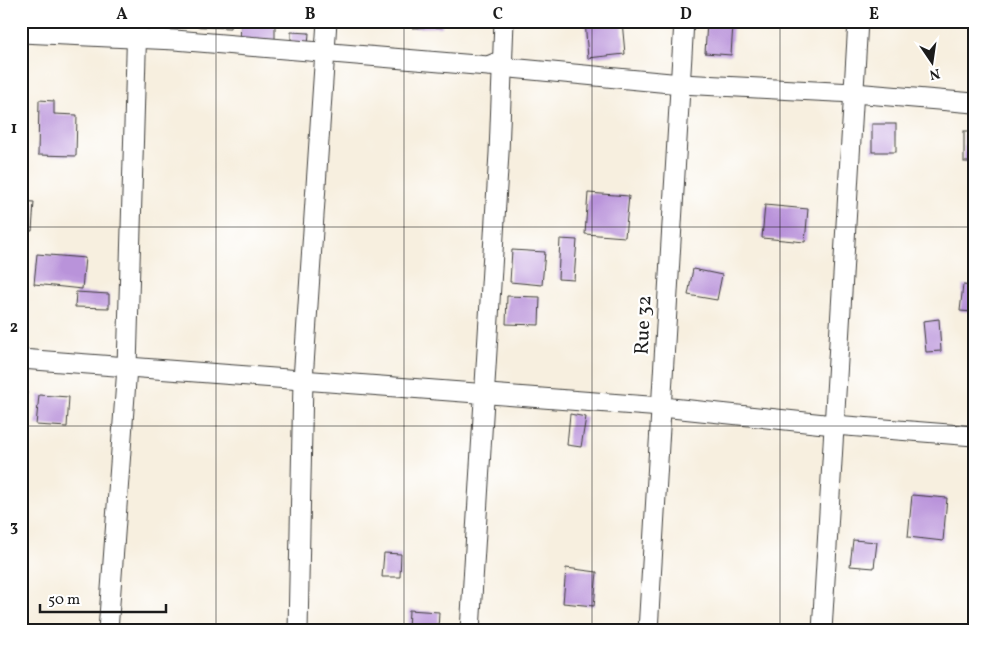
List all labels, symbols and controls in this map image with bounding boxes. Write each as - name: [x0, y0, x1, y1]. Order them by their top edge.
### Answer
- text: A: [116, 4, 128, 26]
- text: B: [305, 4, 316, 26]
- text: C: [493, 4, 503, 26]
- text: D: [680, 4, 692, 26]
- text: E: [869, 4, 879, 26]
- north arrow: [908, 38, 958, 88]
- text: N: [927, 63, 942, 84]
- text: 1: [11, 118, 17, 140]
- street label: Rue 32: [628, 295, 660, 355]
- text: 2: [10, 317, 18, 339]
- text: 3: [10, 516, 18, 538]
- scale bar: [40, 582, 166, 614]
- text: 50 m: [48, 590, 80, 611]

